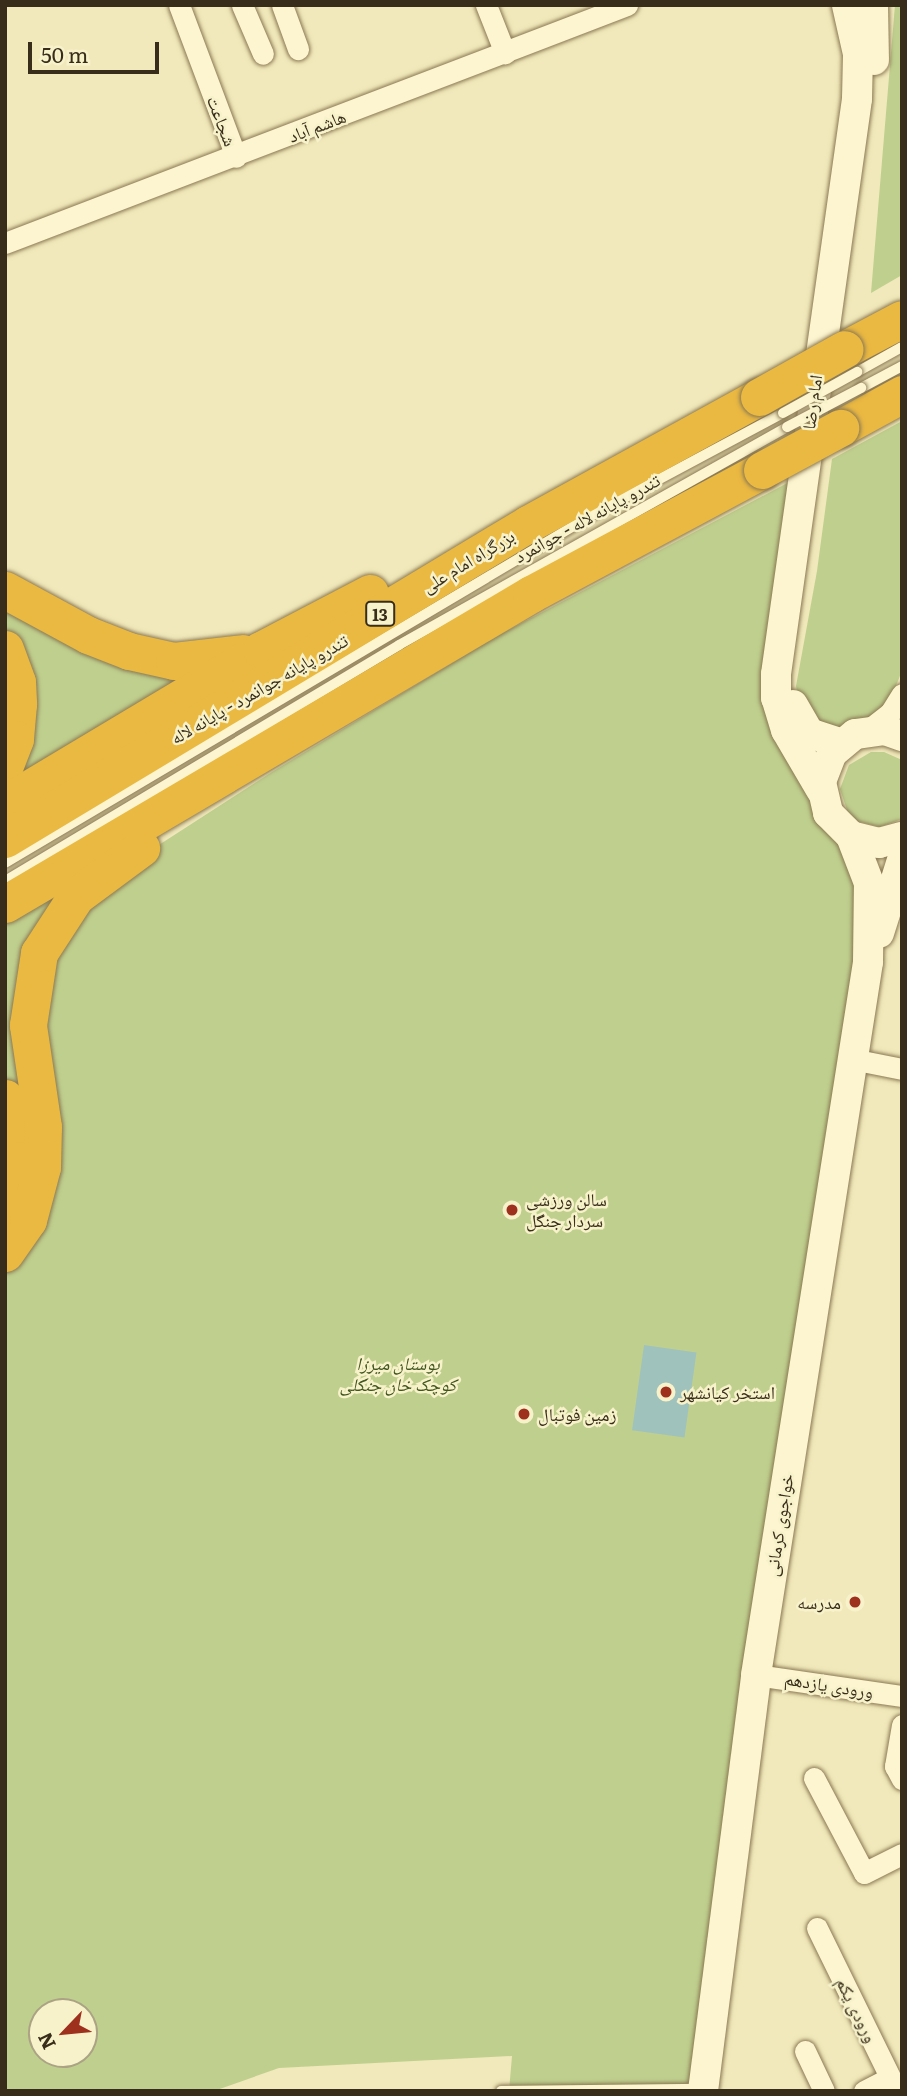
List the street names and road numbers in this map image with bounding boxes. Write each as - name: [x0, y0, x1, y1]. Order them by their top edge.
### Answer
- street label: شجاعت: [203, 93, 241, 149]
- street label: هاشم آباد: [285, 105, 349, 147]
- street label: امام رضا: [797, 373, 827, 431]
- street label: تندرو پایانه لاله - جوانمرد: [510, 469, 664, 567]
- street label: بزرگراه امام علی: [418, 525, 518, 597]
- road number: 13: [364, 601, 396, 626]
- street label: تندرو پایانه جوانمرد - پایانه لاله: [166, 629, 352, 749]
- street label: خواجوی کرمانی: [760, 1472, 798, 1578]
- street label: ورودی یازدهم: [783, 1667, 875, 1703]
- street label: ورودی یکم: [832, 1974, 882, 2046]

